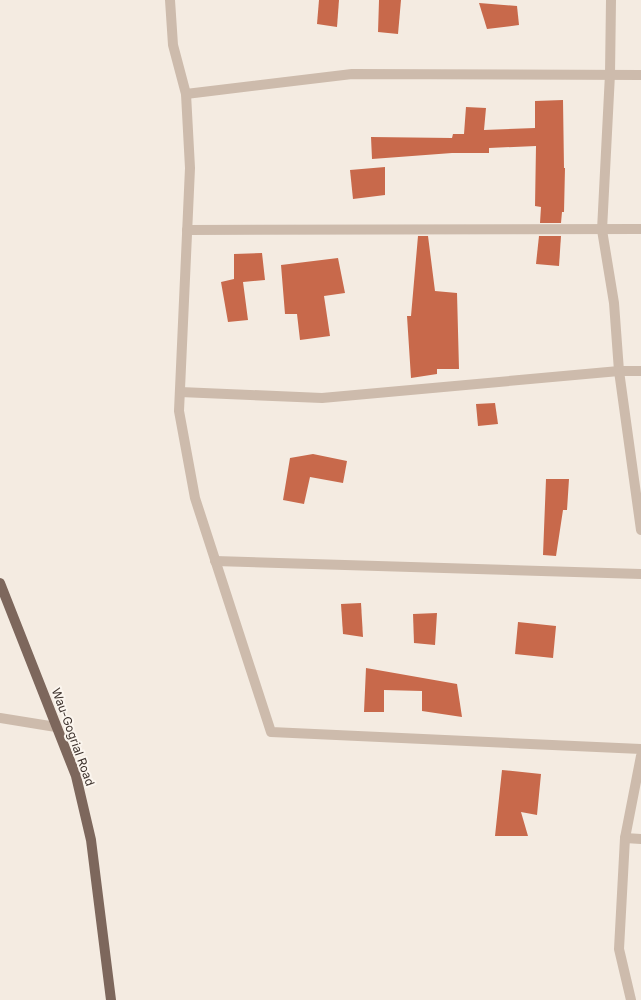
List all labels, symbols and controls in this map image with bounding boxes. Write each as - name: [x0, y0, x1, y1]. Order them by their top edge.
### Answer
- street label: Wau-Gogrial Road: [49, 686, 98, 788]

